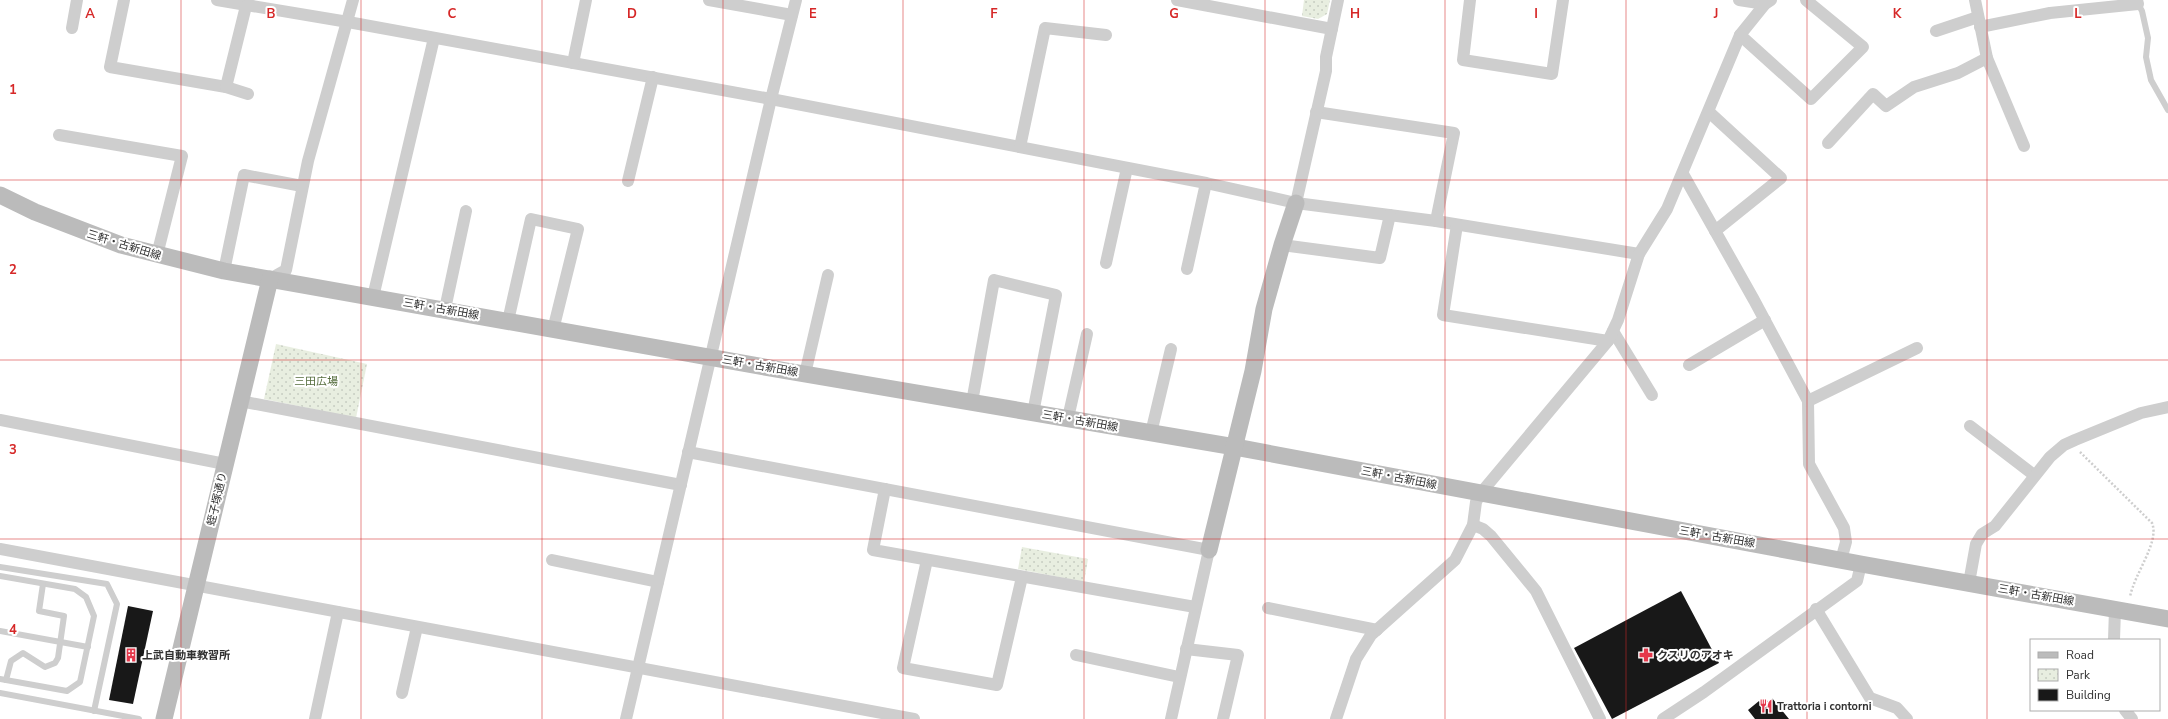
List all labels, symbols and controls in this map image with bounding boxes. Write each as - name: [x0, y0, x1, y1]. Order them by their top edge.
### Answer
- text: A: [85, 5, 95, 23]
- text: B: [267, 5, 276, 23]
- text: C: [448, 5, 457, 23]
- text: D: [627, 5, 637, 23]
- text: E: [809, 5, 817, 23]
- text: F: [990, 5, 998, 23]
- text: G: [1169, 5, 1179, 23]
- text: H: [1350, 5, 1360, 23]
- text: I: [1534, 5, 1538, 23]
- text: J: [1713, 5, 1718, 23]
- text: K: [1893, 5, 1902, 23]
- text: L: [2074, 5, 2082, 23]
- text: 1: [9, 81, 17, 99]
- street label: 三軒・古新田線: [85, 227, 163, 263]
- text: 2: [9, 261, 17, 279]
- street label: 三軒・古新田線: [402, 295, 480, 323]
- street label: 三軒・古新田線: [721, 352, 799, 380]
- park label: 三田広場: [294, 374, 338, 389]
- street label: 三軒・古新田線: [1041, 407, 1119, 435]
- text: 3: [9, 441, 17, 459]
- street label: 三軒・古新田線: [1360, 463, 1438, 493]
- street label: 蛭子塚通り: [204, 471, 230, 527]
- street label: 三軒・古新田線: [1678, 523, 1756, 551]
- street label: 三軒・古新田線: [1997, 581, 2075, 609]
- text: 4: [9, 621, 17, 639]
- legend: [2030, 639, 2160, 711]
- building icon: 上武自動車教習所: [123, 647, 139, 663]
- pharmacy icon: クスリのアオキ: [1638, 647, 1654, 663]
- text: Road: [2066, 647, 2094, 663]
- place label: 上武自動車教習所: [142, 648, 230, 663]
- place label: クスリのアオキ: [1657, 648, 1734, 663]
- text: Park: [2066, 667, 2091, 683]
- text: Building: [2066, 687, 2111, 703]
- restaurant icon: Trattoria i contorni: [1758, 698, 1774, 714]
- place label: Trattoria i contorni: [1777, 699, 1872, 714]

